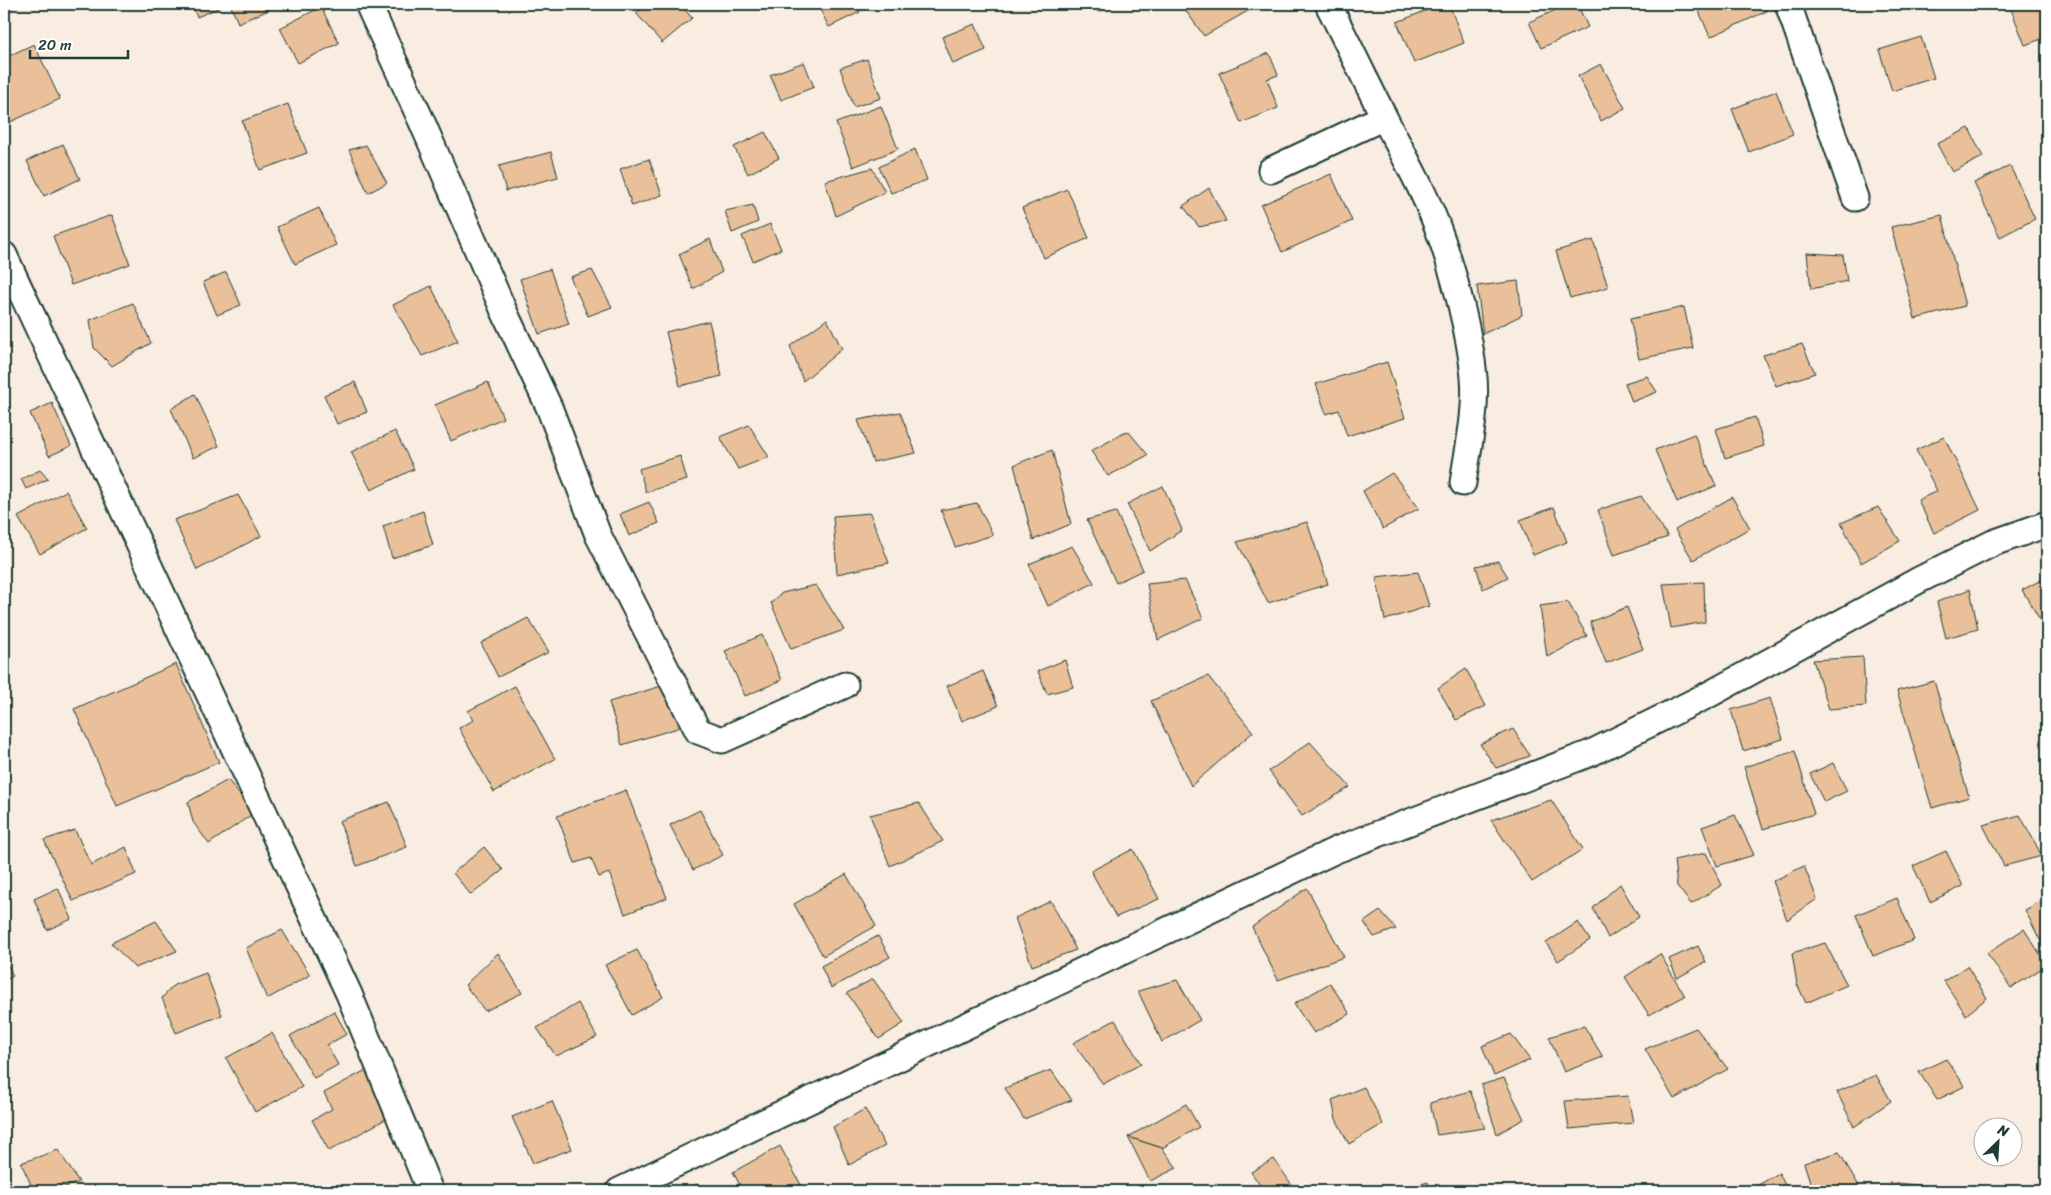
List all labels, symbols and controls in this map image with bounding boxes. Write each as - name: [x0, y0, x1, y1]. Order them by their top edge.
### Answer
- scale bar: [30, 28, 128, 60]
- text: 20 m: [38, 32, 72, 58]
- text: N: [1993, 1117, 2013, 1144]
- north arrow: [1974, 1118, 2024, 1168]

